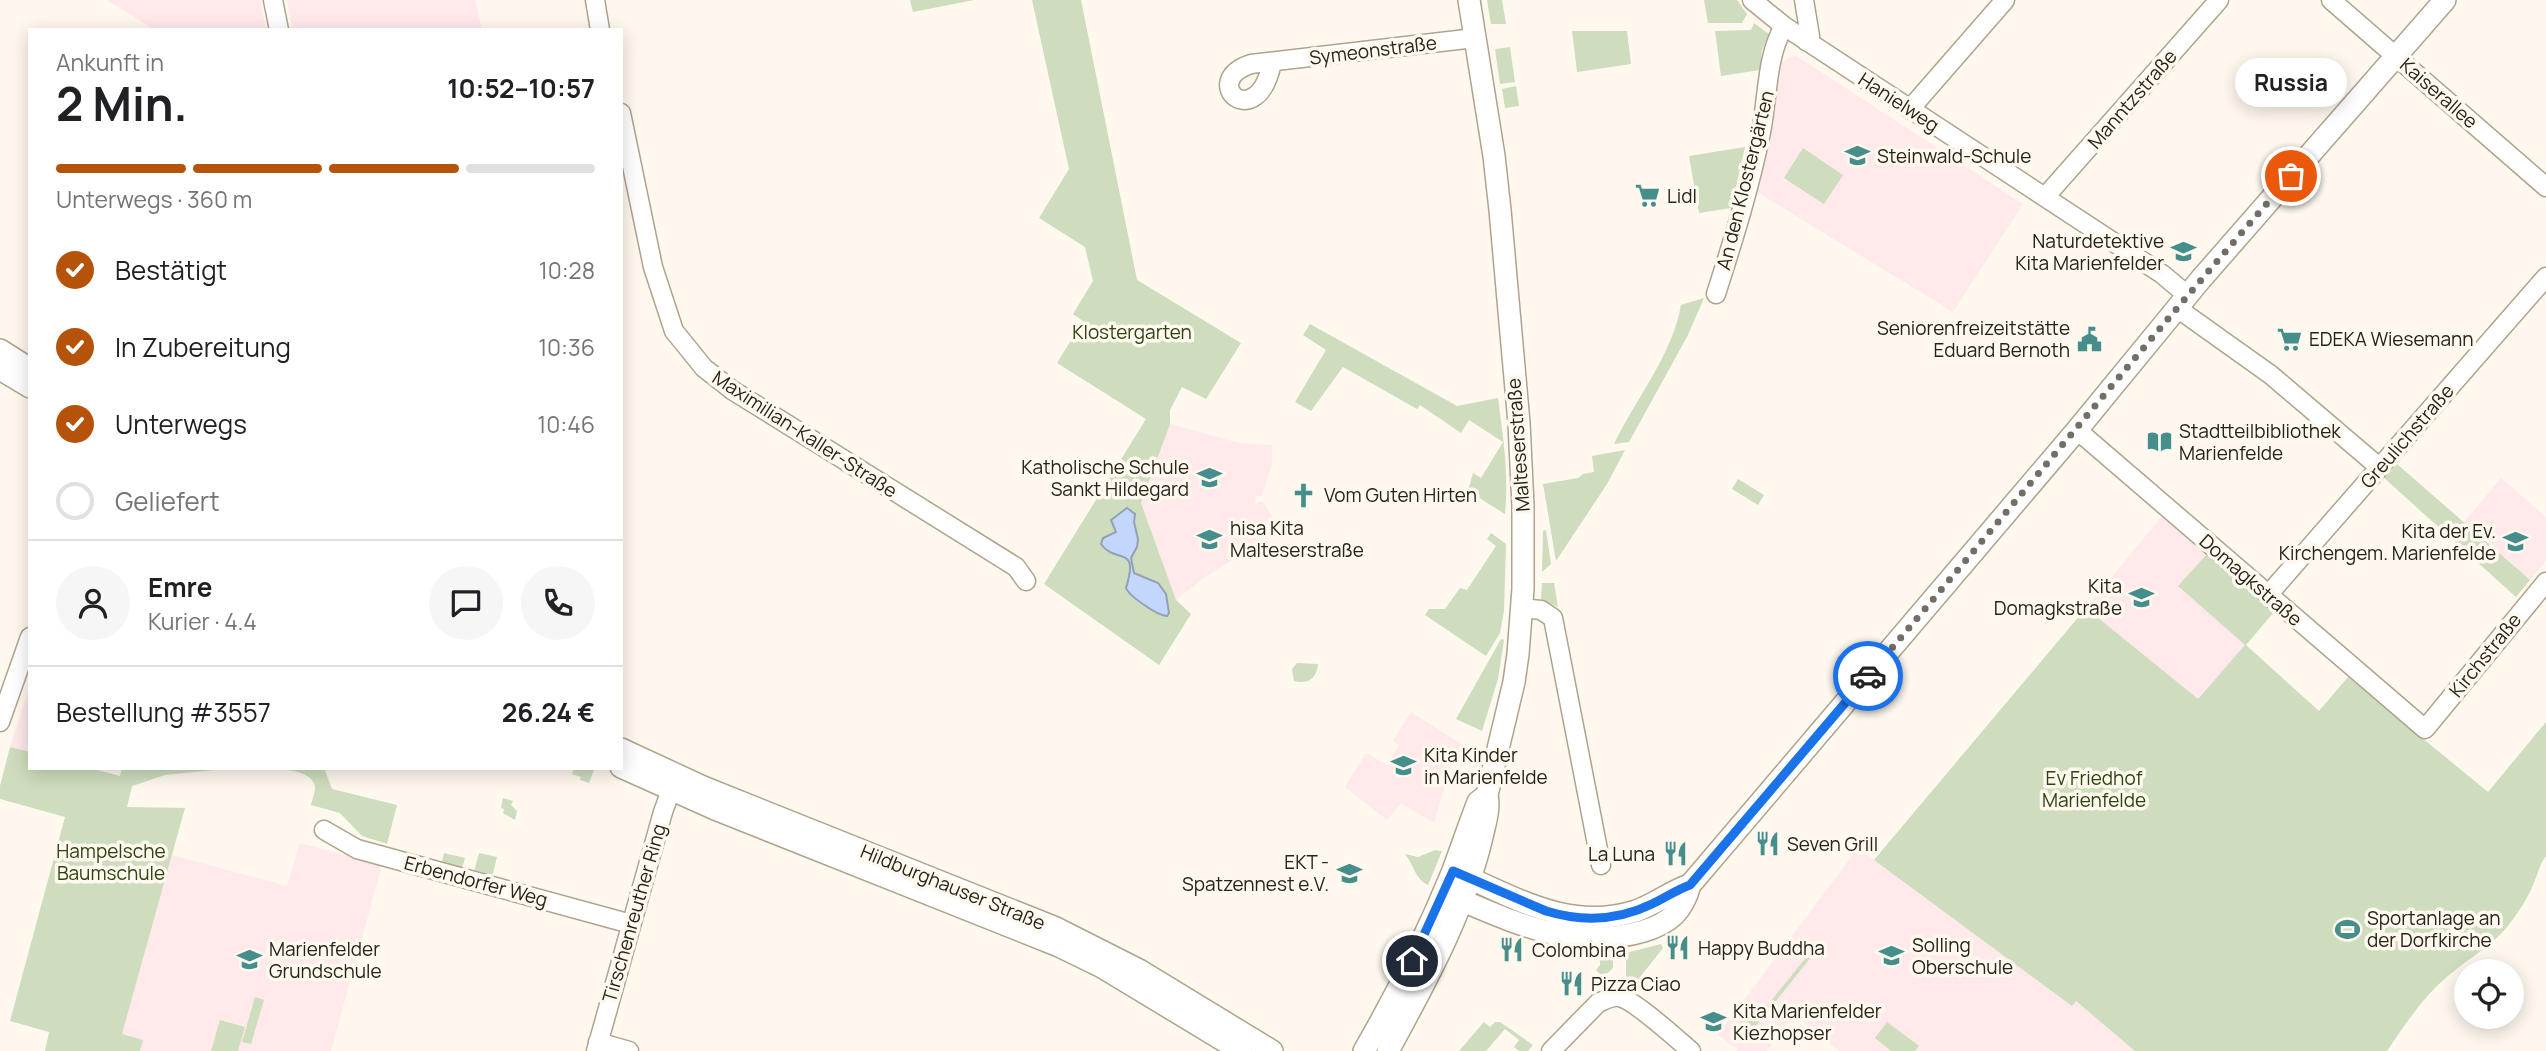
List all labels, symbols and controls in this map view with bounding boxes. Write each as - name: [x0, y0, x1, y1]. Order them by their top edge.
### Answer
- street label: Symeonstraße: [1308, 29, 1438, 71]
- street label: Manntzstraße: [2082, 44, 2182, 154]
- text: Ankunft in: [56, 46, 164, 78]
- street label: Kaiserallee: [2394, 52, 2484, 134]
- callout: Russia: [2235, 57, 2347, 106]
- street label: Hanielweg: [1854, 66, 1944, 138]
- text: Russia: [2254, 66, 2328, 98]
- text: 10:52–10:57: [447, 70, 595, 106]
- text: 2 Min.: [56, 72, 188, 135]
- street label: An den Klostergärten: [1710, 88, 1780, 272]
- school or university icon: Steinwald-Schule: [1843, 142, 1871, 170]
- place label: Steinwald-Schule: [1877, 143, 2031, 169]
- pin: [2261, 146, 2321, 206]
- icon: bag: [2272, 157, 2310, 195]
- supermarket icon: Lidl: [1633, 182, 1661, 210]
- text: Unterwegs · 360 m: [56, 183, 252, 215]
- place label: Lidl: [1667, 183, 1697, 209]
- place label: Naturdetektive Kita Marienfelder: [2015, 228, 2164, 276]
- school or university icon: Naturdetektive Kita Marienfelder: [2170, 238, 2198, 266]
- icon: check: [56, 251, 94, 289]
- text: Bestätigt: [115, 252, 227, 288]
- text: 10:28: [539, 254, 595, 286]
- place label: Seniorenfreizeitstätte Eduard Bernoth: [1877, 315, 2070, 363]
- park label: Klostergarten: [1072, 319, 1192, 345]
- public building icon: Seniorenfreizeitstätte Eduard Bernoth: [2076, 325, 2104, 353]
- supermarket icon: EDEKA Wiesemann: [2275, 325, 2303, 353]
- place label: EDEKA Wiesemann: [2309, 326, 2474, 352]
- icon: check: [56, 328, 94, 366]
- text: In Zubereitung: [115, 329, 291, 365]
- text: 10:36: [538, 331, 595, 363]
- street label: Maximilian-Kaller-Straße: [707, 364, 903, 504]
- street label: Malteserstraße: [1500, 377, 1536, 513]
- street label: Greulichstraße: [2354, 378, 2460, 494]
- icon: check: [56, 405, 94, 443]
- text: Unterwegs: [115, 406, 247, 442]
- text: 10:46: [537, 408, 595, 440]
- place label: Stadtteilbibliothek Marienfelde: [2179, 418, 2341, 466]
- library icon: Stadtteilbibliothek Marienfelde: [2145, 428, 2173, 456]
- place label: Katholische Schule Sankt Hildegard: [1021, 454, 1189, 502]
- school or university icon: Katholische Schule Sankt Hildegard: [1195, 464, 1223, 492]
- church icon: Vom Guten Hirten: [1290, 481, 1318, 509]
- place label: Vom Guten Hirten: [1324, 482, 1477, 508]
- text: Geliefert: [115, 483, 220, 519]
- place label: hisa Kita Malteserstraße: [1230, 515, 1364, 563]
- place label: Kita der Ev. Kirchengem. Marienfelde: [2279, 518, 2496, 566]
- school or university icon: hisa Kita Malteserstraße: [1196, 525, 1224, 553]
- street label: Domagkstraße: [2194, 528, 2308, 632]
- school or university icon: Kita der Ev. Kirchengem. Marienfelde: [2502, 528, 2530, 556]
- button: person: [56, 566, 130, 640]
- button: chat: [429, 566, 503, 640]
- button: phone: [521, 566, 595, 640]
- text: Emre: [148, 569, 212, 605]
- place label: Kita Domagkstraße: [1994, 573, 2122, 621]
- school or university icon: Kita Domagkstraße: [2128, 583, 2156, 611]
- text: Kurier · 4.4: [148, 605, 257, 637]
- street label: Kirchstraße: [2443, 607, 2527, 703]
- courier: [1833, 641, 1903, 711]
- icon: car: [1849, 657, 1887, 695]
- text: Bestellung #3557: [56, 694, 271, 730]
- text: 26.24 €: [502, 694, 595, 730]
- place label: Kita Kinder in Marienfelde: [1424, 742, 1548, 790]
- school or university icon: Kita Kinder in Marienfelde: [1390, 752, 1418, 780]
- park label: Ev Friedhof Marienfelde: [2042, 765, 2146, 813]
- street label: Tirschenreuther Ring: [596, 821, 672, 1005]
- restaurant icon: Seven Grill: [1753, 830, 1781, 858]
- place label: Seven Grill: [1787, 831, 1878, 857]
- park label: Hampelsche Baumschule: [56, 838, 166, 886]
- street label: Hildburghauser Straße: [857, 838, 1049, 936]
- restaurant icon: La Luna: [1661, 840, 1689, 868]
- place label: La Luna: [1588, 841, 1655, 867]
- street label: Erbendorfer Weg: [401, 849, 551, 913]
- place label: EKT - Spatzennest e.V.: [1182, 849, 1329, 897]
- school or university icon: EKT - Spatzennest e.V.: [1335, 859, 1363, 887]
- place label: Sportanlage an der Dorfkirche: [2367, 905, 2501, 953]
- sports icon: Sportanlage an der Dorfkirche: [2333, 915, 2361, 943]
- pin: [1382, 931, 1442, 991]
- place label: Solling Oberschule: [1912, 932, 2013, 980]
- restaurant icon: Happy Buddha: [1664, 934, 1692, 962]
- place label: Happy Buddha: [1698, 935, 1825, 961]
- place label: Marienfelder Grundschule: [269, 936, 382, 984]
- restaurant icon: Colombina: [1498, 936, 1526, 964]
- place label: Colombina: [1532, 937, 1626, 963]
- icon: home: [1393, 942, 1431, 980]
- school or university icon: Solling Oberschule: [1878, 942, 1906, 970]
- school or university icon: Marienfelder Grundschule: [235, 946, 263, 974]
- map controls: [2454, 959, 2524, 1029]
- button: locate: [2454, 959, 2524, 1029]
- restaurant icon: Pizza Ciao: [1557, 970, 1585, 998]
- place label: Pizza Ciao: [1591, 971, 1681, 997]
- place label: Kita Marienfelder Kiezhopser: [1733, 998, 1882, 1046]
- school or university icon: Kita Marienfelder Kiezhopser: [1699, 1008, 1727, 1036]

